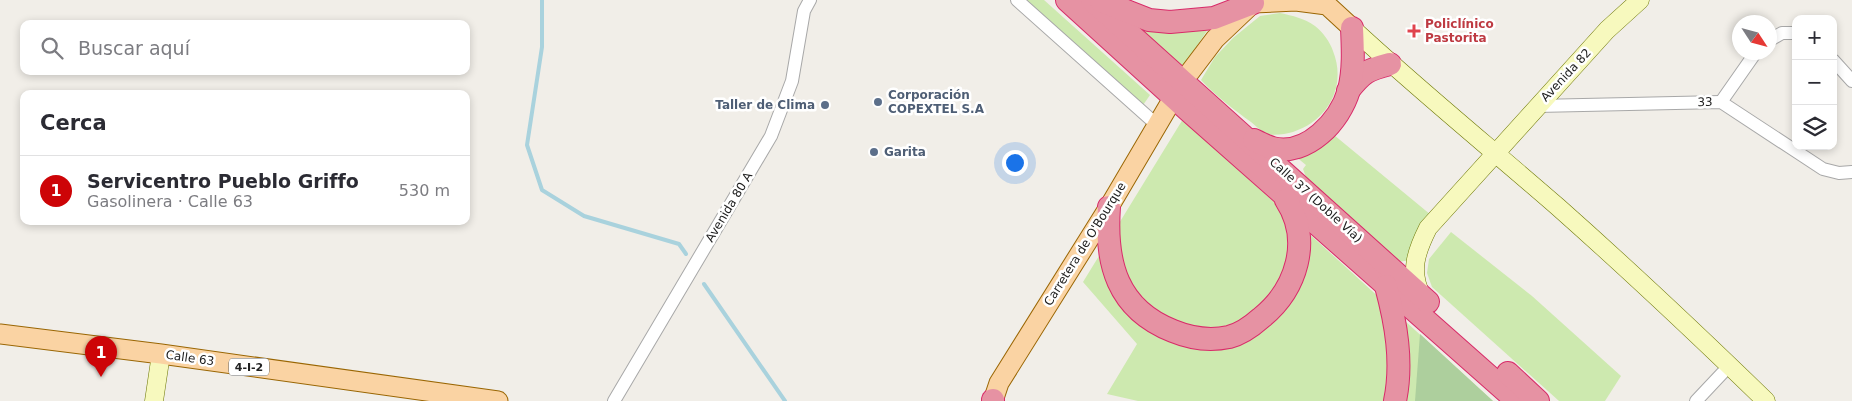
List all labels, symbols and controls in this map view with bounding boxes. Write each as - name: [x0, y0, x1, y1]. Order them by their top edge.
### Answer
- north arrow: [1732, 15, 1777, 60]
- map controls: [1792, 15, 1837, 150]
- button: +: [1792, 15, 1837, 60]
- place label: Policlínico Pastorita: [1425, 17, 1494, 45]
- search box: [20, 20, 470, 75]
- marker: Policlínico Pastorita: [1407, 24, 1421, 38]
- icon: search: [38, 34, 66, 62]
- text: Buscar aquí: [78, 37, 190, 59]
- street label: Avenida 82: [1538, 46, 1594, 104]
- button: −: [1792, 60, 1837, 105]
- place label: Corporación COPEXTEL S.A: [888, 88, 985, 116]
- street label: 33: [1697, 95, 1713, 109]
- marker: Corporación COPEXTEL S.A: [872, 96, 884, 108]
- place label: Taller de Clima: [715, 98, 815, 112]
- marker: Taller de Clima: [819, 99, 831, 111]
- button: layers: [1792, 105, 1837, 150]
- text: Cerca: [40, 111, 107, 135]
- place label: Garita: [884, 145, 926, 159]
- marker: Garita: [868, 146, 880, 158]
- your location: [1002, 150, 1028, 176]
- street label: Calle 37 (Doble Vía): [1267, 155, 1365, 245]
- street label: Avenida 80 A: [703, 169, 756, 244]
- text: Servicentro Pueblo Griffo: [87, 170, 359, 192]
- street label: Carretera de O'Bourque: [1041, 180, 1129, 308]
- text: 1: [50, 181, 62, 200]
- text: 530 m: [399, 181, 450, 200]
- text: Gasolinera · Calle 63: [87, 192, 253, 211]
- pin: 1: [85, 336, 117, 377]
- street label: Calle 63: [165, 348, 215, 368]
- road number: 4-I-2: [229, 358, 269, 376]

